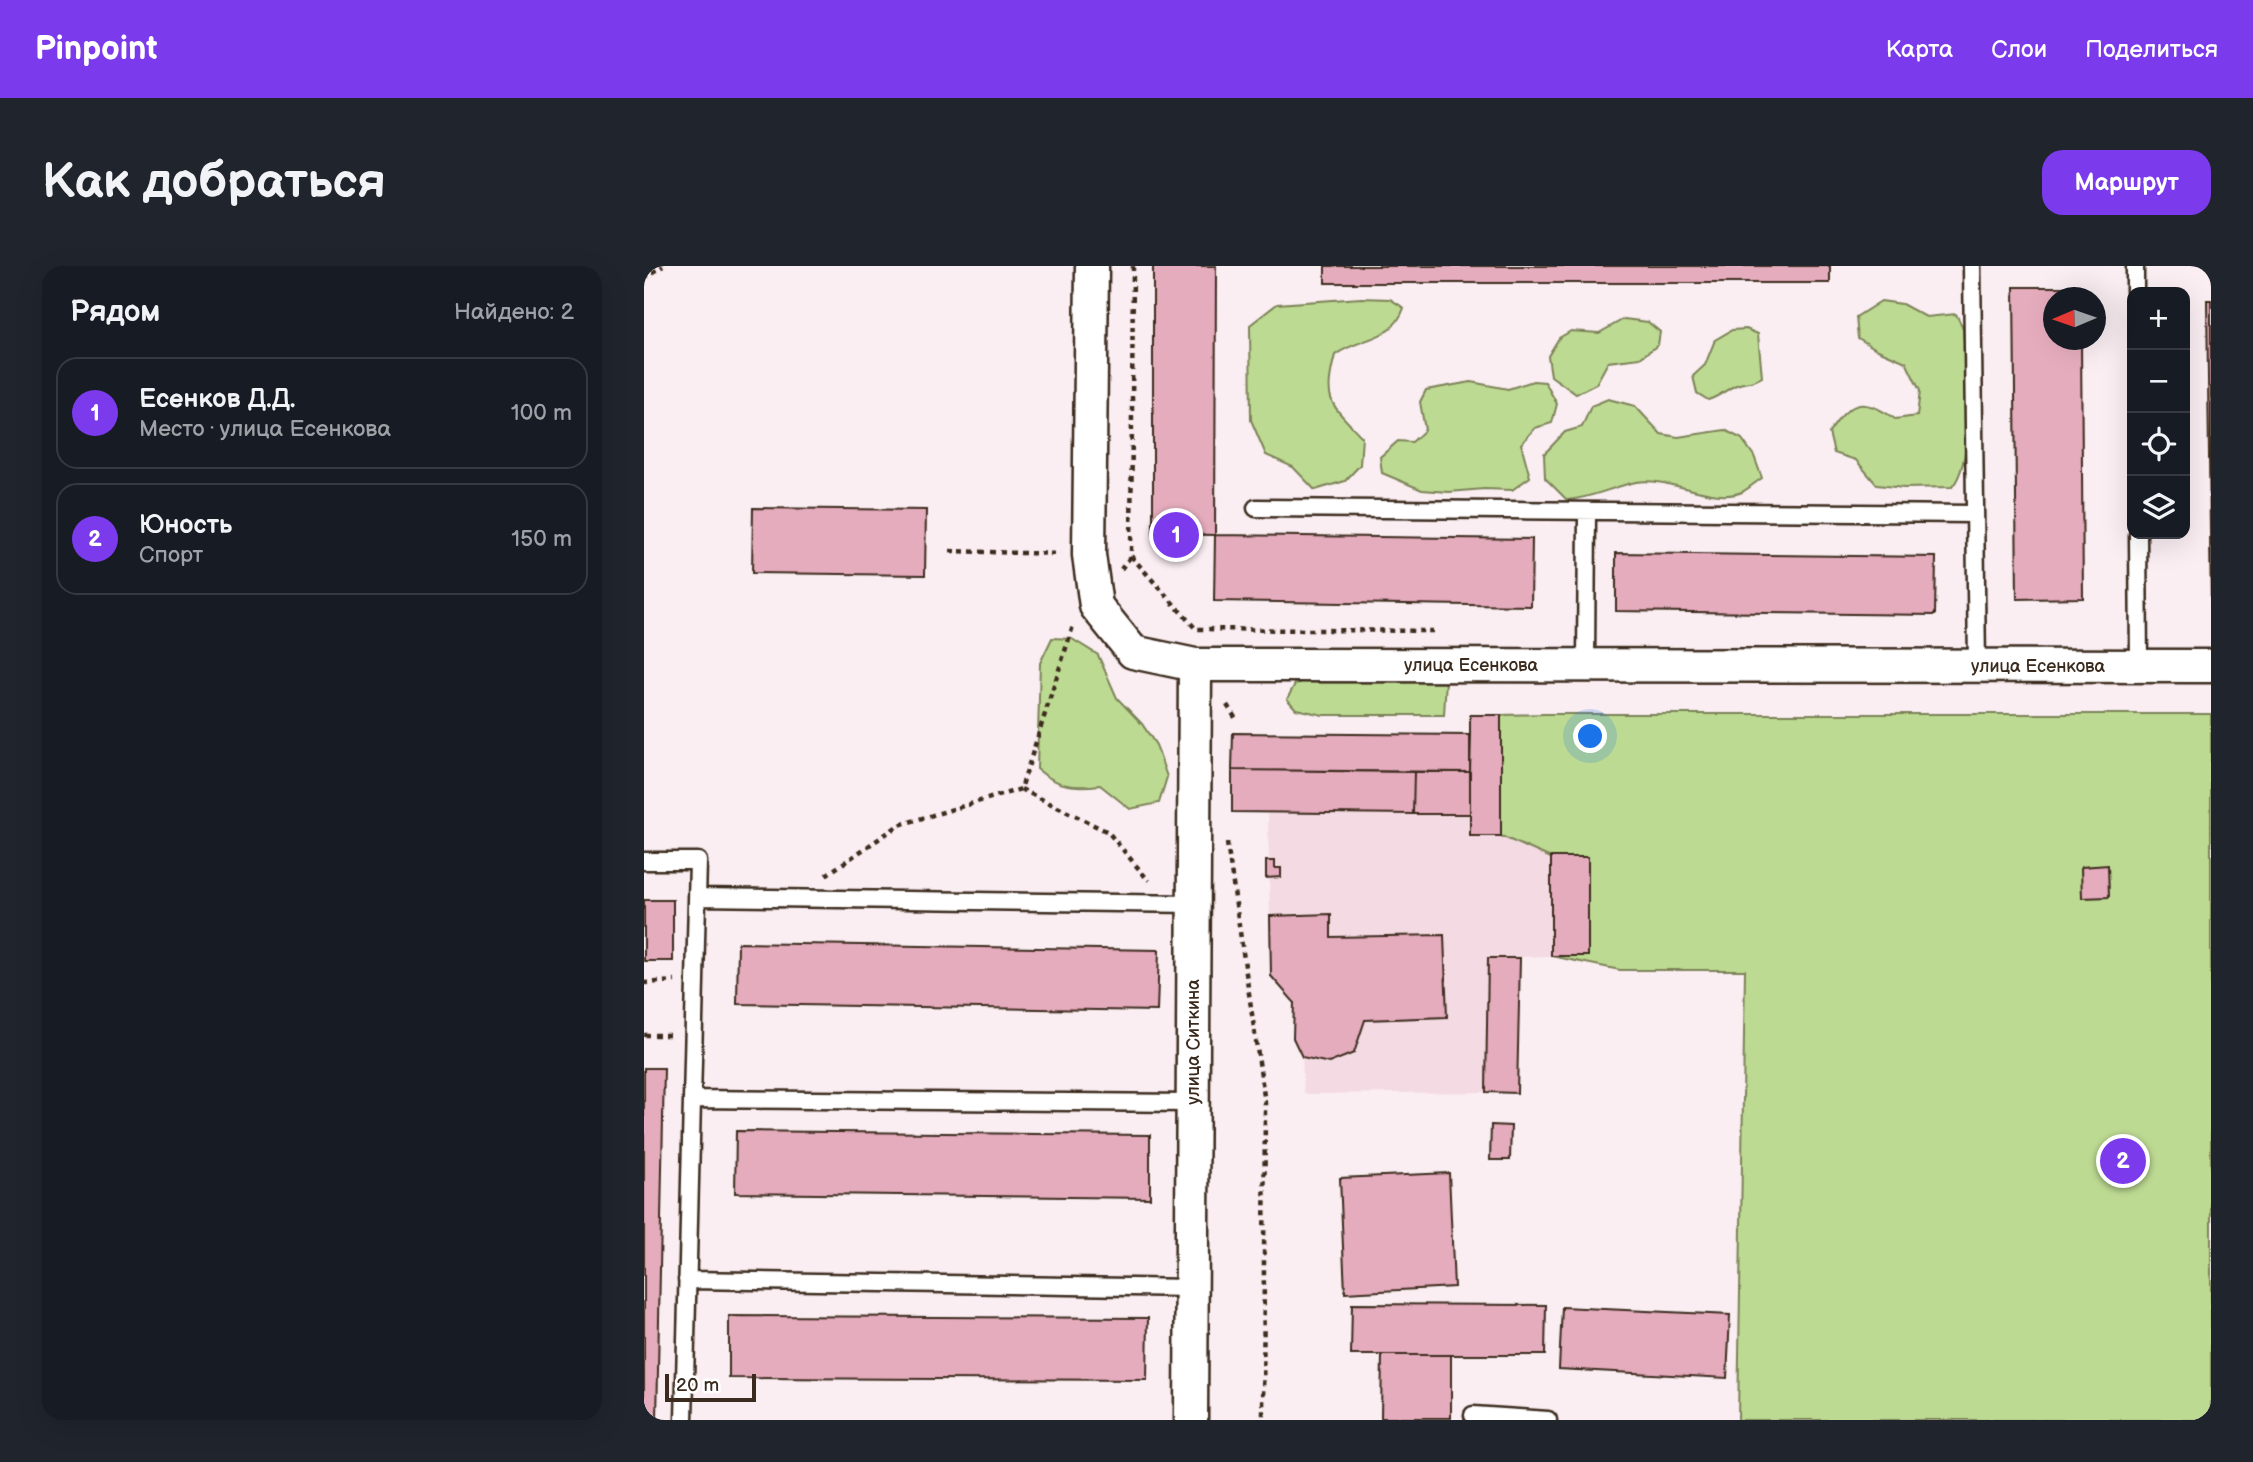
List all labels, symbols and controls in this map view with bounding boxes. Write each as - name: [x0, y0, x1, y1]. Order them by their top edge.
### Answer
- text: Pinpoint: [35, 29, 157, 69]
- text: Карта: [1886, 35, 1953, 64]
- text: Слои: [1991, 35, 2047, 64]
- text: Поделиться: [2085, 35, 2218, 64]
- button: Маршрут: [2042, 150, 2211, 215]
- text: Как добраться: [42, 153, 386, 212]
- north arrow: [2043, 287, 2106, 350]
- map controls: [2127, 287, 2190, 539]
- button: +: [2127, 287, 2190, 350]
- text: Рядом: [70, 294, 160, 330]
- text: Найдено: 2: [454, 298, 574, 326]
- button: −: [2127, 350, 2190, 413]
- text: Есенков Д.Д.: [139, 384, 296, 415]
- text: 1: [90, 399, 100, 427]
- text: 100 m: [511, 399, 572, 427]
- button: locate: [2127, 413, 2190, 476]
- text: Место · улица Есенкова: [139, 415, 391, 443]
- button: layers: [2127, 476, 2190, 539]
- pin: 1: [1153, 509, 1199, 561]
- text: Юность: [139, 510, 232, 541]
- text: 2: [88, 525, 102, 553]
- text: 150 m: [511, 525, 572, 553]
- text: Спорт: [139, 541, 203, 569]
- street label: улица Есенкова: [1404, 655, 1538, 676]
- street label: улица Есенкова: [1971, 656, 2105, 677]
- your location: [1573, 719, 1607, 753]
- street label: улица Ситкина: [1183, 979, 1204, 1105]
- pin: 2: [2100, 1135, 2146, 1187]
- scale bar: [665, 1371, 756, 1403]
- text: 20 m: [676, 1374, 719, 1397]

